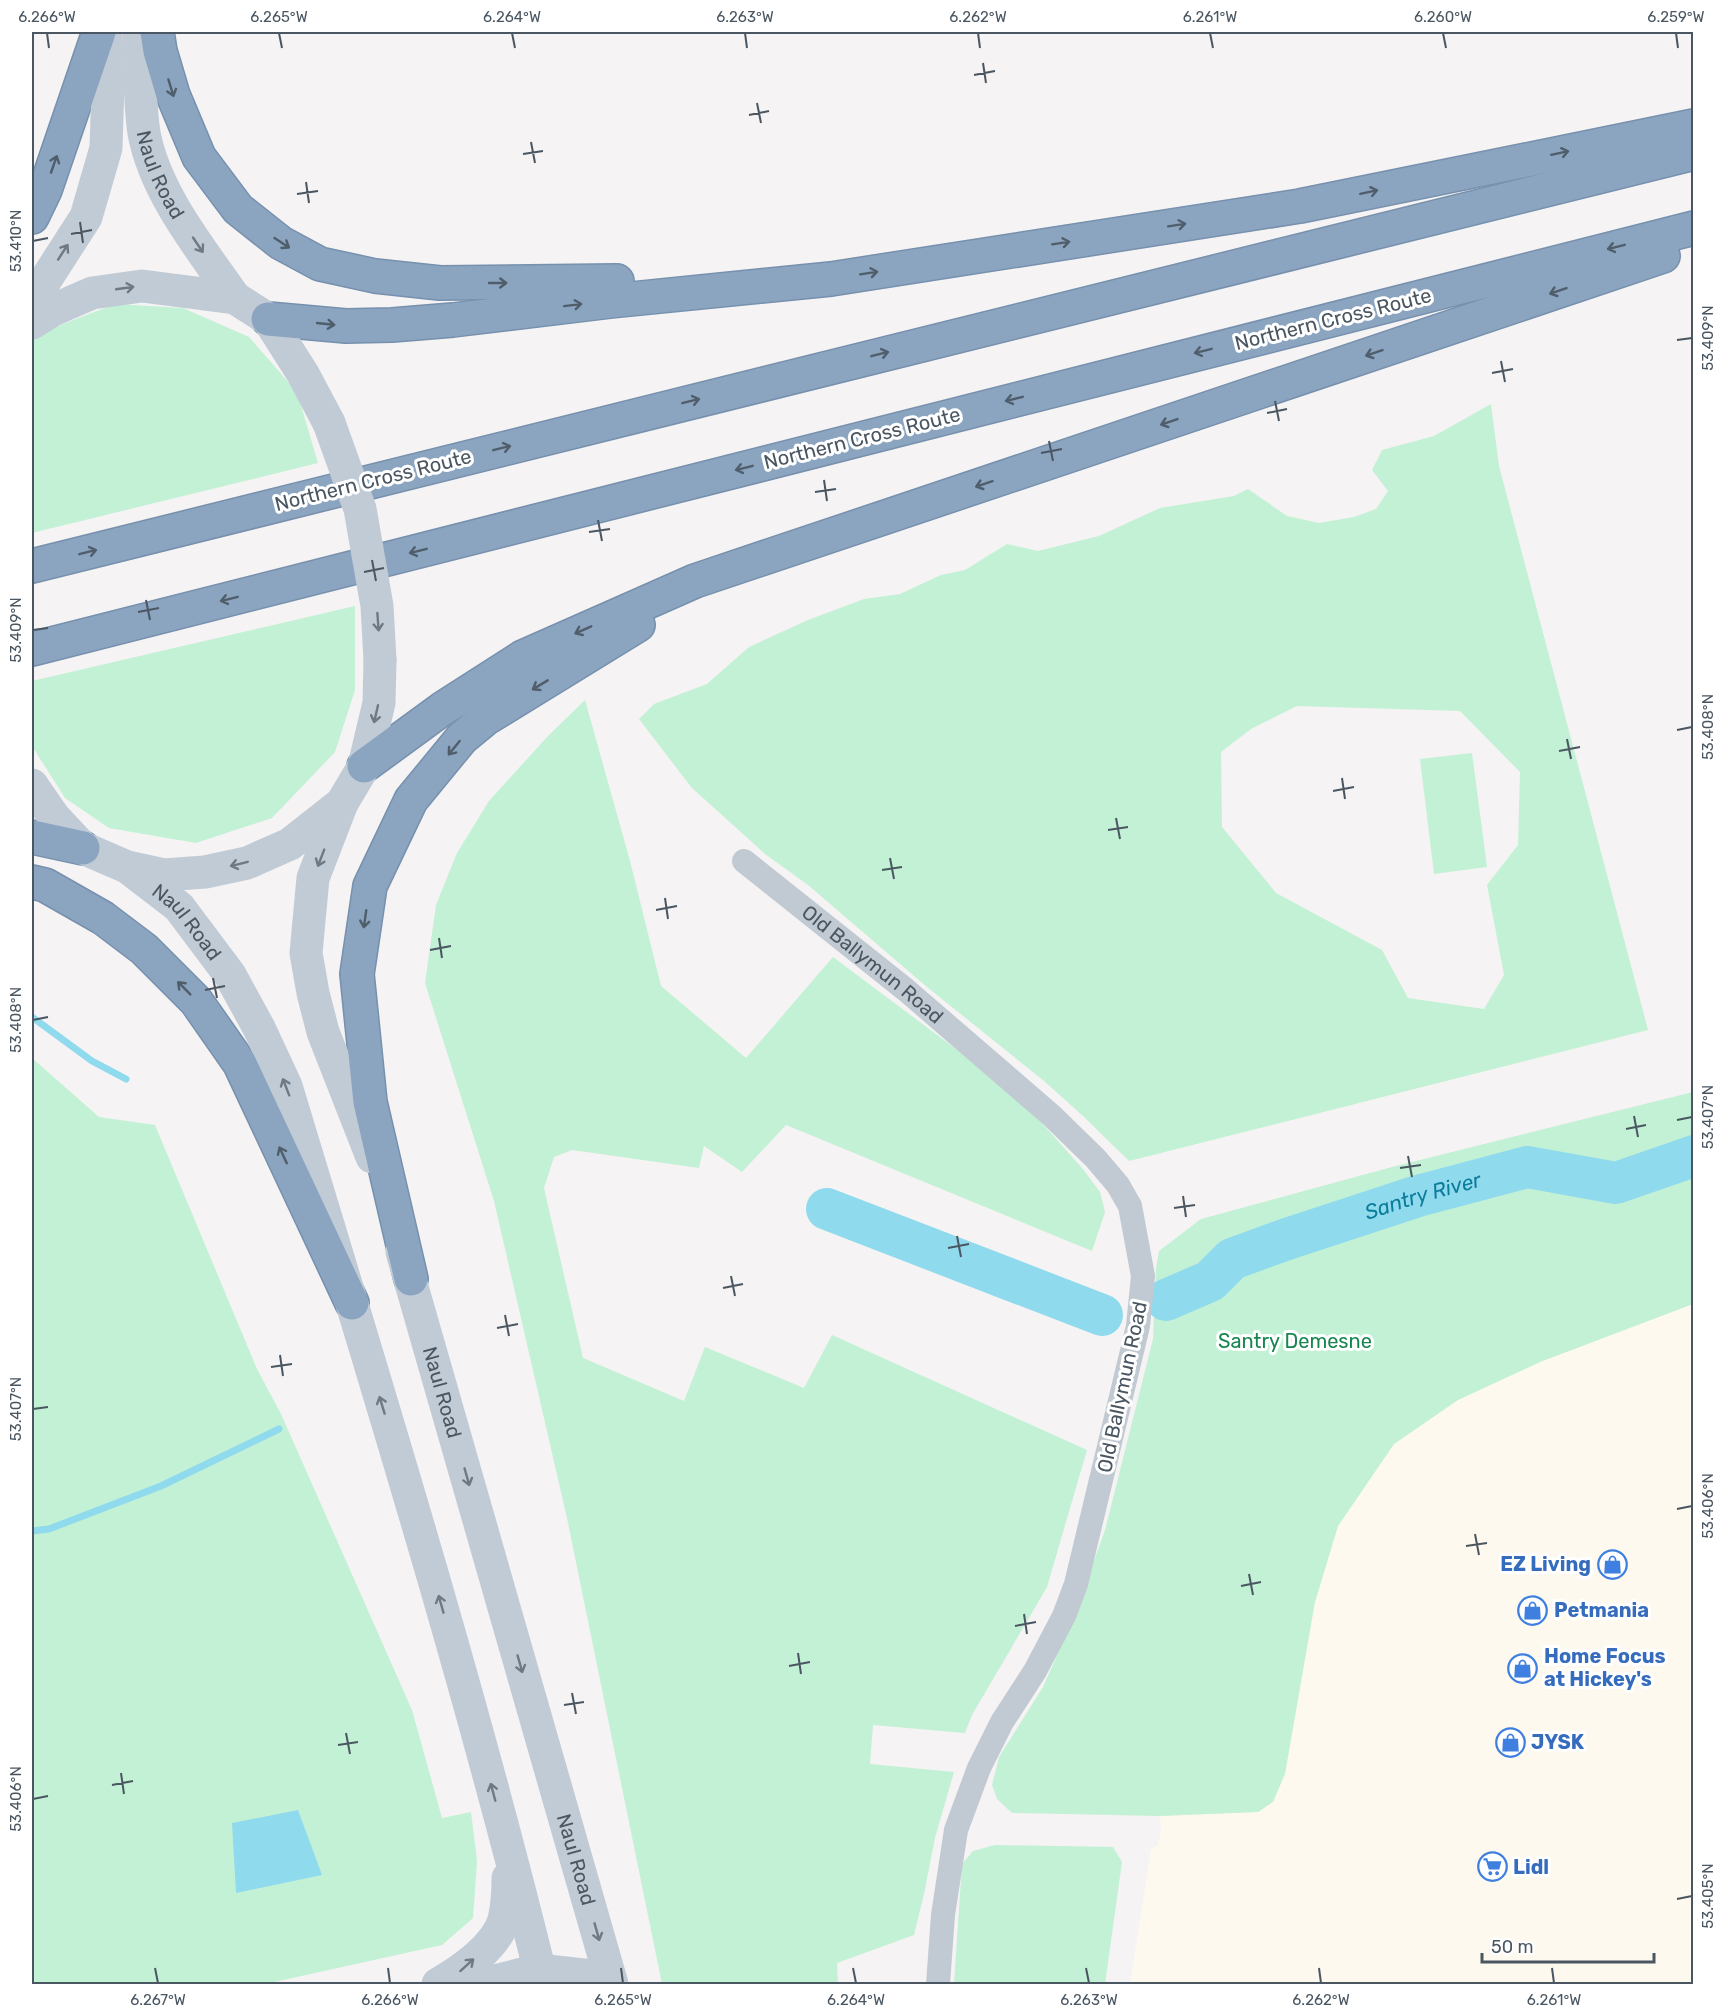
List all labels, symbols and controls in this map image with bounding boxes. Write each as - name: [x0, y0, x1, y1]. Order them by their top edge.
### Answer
- text: 6.266°W: [18, 8, 76, 26]
- text: 6.265°W: [250, 8, 308, 26]
- text: 6.264°W: [483, 8, 541, 26]
- text: 6.263°W: [716, 8, 774, 26]
- text: 6.262°W: [949, 8, 1007, 26]
- text: 6.261°W: [1183, 8, 1237, 26]
- text: 6.260°W: [1414, 8, 1472, 26]
- text: 6.259°W: [1647, 8, 1705, 26]
- one-way arrow: [166, 78, 177, 97]
- street label: Naul Road: [132, 128, 190, 223]
- one-way arrow: [1550, 147, 1570, 158]
- one-way arrow: [50, 155, 61, 174]
- one-way arrow: [1359, 186, 1379, 197]
- text: 53.410°N: [7, 210, 25, 272]
- one-way arrow: [1167, 220, 1187, 231]
- one-way arrow: [192, 236, 204, 252]
- one-way arrow: [273, 237, 290, 249]
- one-way arrow: [1051, 238, 1071, 249]
- one-way arrow: [1607, 242, 1626, 254]
- one-way arrow: [57, 244, 69, 261]
- one-way arrow: [858, 268, 878, 279]
- one-way arrow: [488, 277, 508, 289]
- one-way arrow: [114, 283, 134, 294]
- street label: Northern Cross Route: [1232, 283, 1434, 355]
- one-way arrow: [1549, 287, 1568, 298]
- one-way arrow: [563, 299, 583, 310]
- text: 53.409°N: [1699, 305, 1717, 371]
- one-way arrow: [315, 319, 335, 330]
- one-way arrow: [1194, 346, 1213, 358]
- one-way arrow: [870, 348, 889, 360]
- one-way arrow: [1365, 349, 1384, 360]
- one-way arrow: [1005, 394, 1024, 406]
- one-way arrow: [681, 395, 700, 407]
- street label: Northern Cross Route: [761, 402, 963, 474]
- one-way arrow: [1160, 417, 1179, 428]
- one-way arrow: [492, 442, 511, 454]
- street label: Northern Cross Route: [272, 444, 474, 516]
- one-way arrow: [735, 463, 754, 474]
- one-way arrow: [975, 479, 994, 490]
- one-way arrow: [78, 545, 97, 557]
- one-way arrow: [409, 546, 428, 557]
- one-way arrow: [220, 594, 239, 606]
- text: 53.409°N: [7, 597, 25, 663]
- one-way arrow: [372, 611, 383, 631]
- one-way arrow: [575, 625, 593, 636]
- one-way arrow: [532, 679, 549, 691]
- text: 53.408°N: [1699, 694, 1717, 760]
- one-way arrow: [370, 704, 382, 723]
- one-way arrow: [447, 740, 460, 756]
- one-way arrow: [315, 848, 326, 867]
- one-way arrow: [229, 859, 248, 871]
- street label: Naul Road: [147, 879, 227, 965]
- street label: Old Ballymun Road: [797, 900, 948, 1029]
- one-way arrow: [360, 908, 371, 928]
- one-way arrow: [176, 981, 191, 996]
- text: 53.408°N: [7, 987, 25, 1053]
- one-way arrow: [280, 1078, 291, 1096]
- text: 53.407°N: [1699, 1085, 1717, 1149]
- one-way arrow: [276, 1147, 288, 1165]
- water label: Santry River: [1361, 1167, 1485, 1225]
- street label: Old Ballymun Road: [1092, 1299, 1152, 1475]
- park label: Santry Demesne: [1218, 1329, 1372, 1353]
- street label: Naul Road: [418, 1344, 467, 1441]
- text: 53.407°N: [7, 1377, 25, 1441]
- one-way arrow: [376, 1396, 387, 1415]
- one-way arrow: [462, 1467, 473, 1486]
- text: 53.406°N: [1699, 1473, 1717, 1539]
- shop icon: EZ Living: [1596, 1548, 1628, 1580]
- place label: EZ Living: [1500, 1552, 1591, 1576]
- shop icon: Petmania: [1517, 1594, 1549, 1626]
- one-way arrow: [435, 1595, 446, 1614]
- place label: Petmania: [1554, 1598, 1649, 1622]
- place label: Home Focus at Hickey's: [1544, 1644, 1666, 1691]
- shop icon: Home Focus at Hickey's: [1507, 1652, 1539, 1684]
- one-way arrow: [515, 1654, 526, 1673]
- shop icon: JYSK: [1494, 1726, 1526, 1758]
- place label: JYSK: [1531, 1730, 1585, 1754]
- text: 53.406°N: [7, 1766, 25, 1832]
- one-way arrow: [487, 1783, 498, 1802]
- street label: Naul Road: [552, 1811, 601, 1908]
- supermarket icon: Lidl: [1476, 1851, 1508, 1883]
- place label: Lidl: [1513, 1855, 1549, 1879]
- text: 53.405°N: [1699, 1863, 1717, 1929]
- one-way arrow: [592, 1923, 603, 1942]
- scale bar: [1482, 1926, 1654, 1964]
- text: 50 m: [1491, 1936, 1534, 1958]
- one-way arrow: [459, 1958, 474, 1972]
- text: 6.267°W: [130, 1991, 186, 2009]
- text: 6.266°W: [361, 1991, 419, 2009]
- text: 6.265°W: [594, 1991, 652, 2009]
- text: 6.264°W: [827, 1991, 885, 2009]
- text: 6.263°W: [1060, 1991, 1118, 2009]
- text: 6.262°W: [1292, 1991, 1350, 2009]
- text: 6.261°W: [1527, 1991, 1581, 2009]

